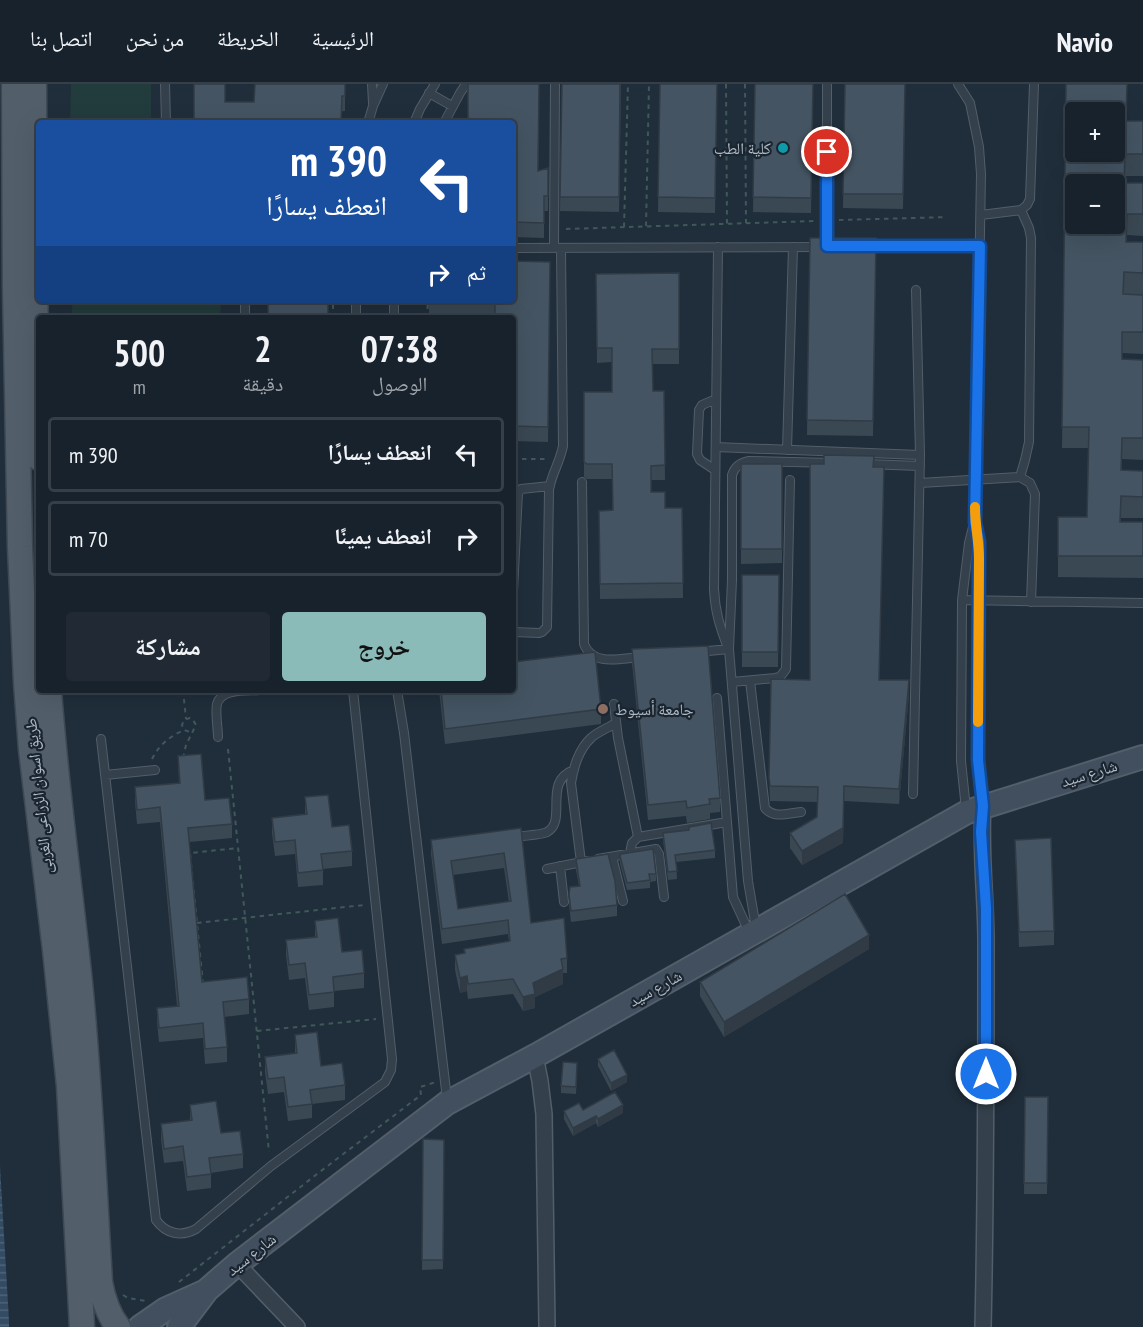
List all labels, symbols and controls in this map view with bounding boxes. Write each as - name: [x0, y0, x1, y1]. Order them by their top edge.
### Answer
- text: Navio: [1056, 23, 1113, 60]
- text: اتصل بنا: [30, 25, 93, 52]
- text: من نحن: [126, 25, 184, 52]
- text: الخريطة: [217, 25, 279, 52]
- text: الرئيسية: [312, 25, 374, 52]
- map controls: [1065, 102, 1125, 234]
- button: +: [1065, 102, 1125, 162]
- pin: [801, 126, 852, 177]
- text: 390 m: [290, 133, 387, 188]
- icon: arrive: [810, 135, 843, 168]
- place label: كلية الطب: [714, 138, 771, 158]
- marker: كلية الطب: [776, 141, 790, 155]
- icon: left: [408, 144, 486, 222]
- button: −: [1065, 174, 1125, 234]
- text: انعطف يسارًا: [266, 188, 387, 222]
- icon: right: [422, 258, 455, 291]
- text: ثم: [467, 258, 486, 286]
- text: 2: [254, 325, 271, 372]
- text: 07:38: [361, 325, 439, 372]
- text: 500: [113, 329, 165, 376]
- text: دقيقة: [243, 371, 283, 397]
- text: الوصول: [372, 371, 427, 397]
- text: m: [133, 374, 146, 400]
- text: انعطف يسارًا: [328, 438, 432, 466]
- icon: left: [450, 438, 483, 471]
- text: 390 m: [69, 441, 118, 469]
- text: انعطف يمينًا: [334, 522, 432, 550]
- icon: right: [450, 522, 483, 555]
- text: 70 m: [69, 525, 108, 553]
- button: مشاركة: [66, 612, 270, 681]
- button: خروج: [282, 612, 486, 681]
- place label: جامعة أسيوط: [615, 699, 694, 719]
- marker: جامعة أسيوط: [596, 702, 610, 716]
- street label: طريق اسوان الزراعى الغربى: [20, 717, 57, 875]
- street label: شارع سيد: [1058, 755, 1120, 792]
- street label: شارع سيد: [625, 965, 686, 1012]
- position arrow: [954, 1042, 1018, 1106]
- street label: شارع سيد: [222, 1228, 281, 1280]

